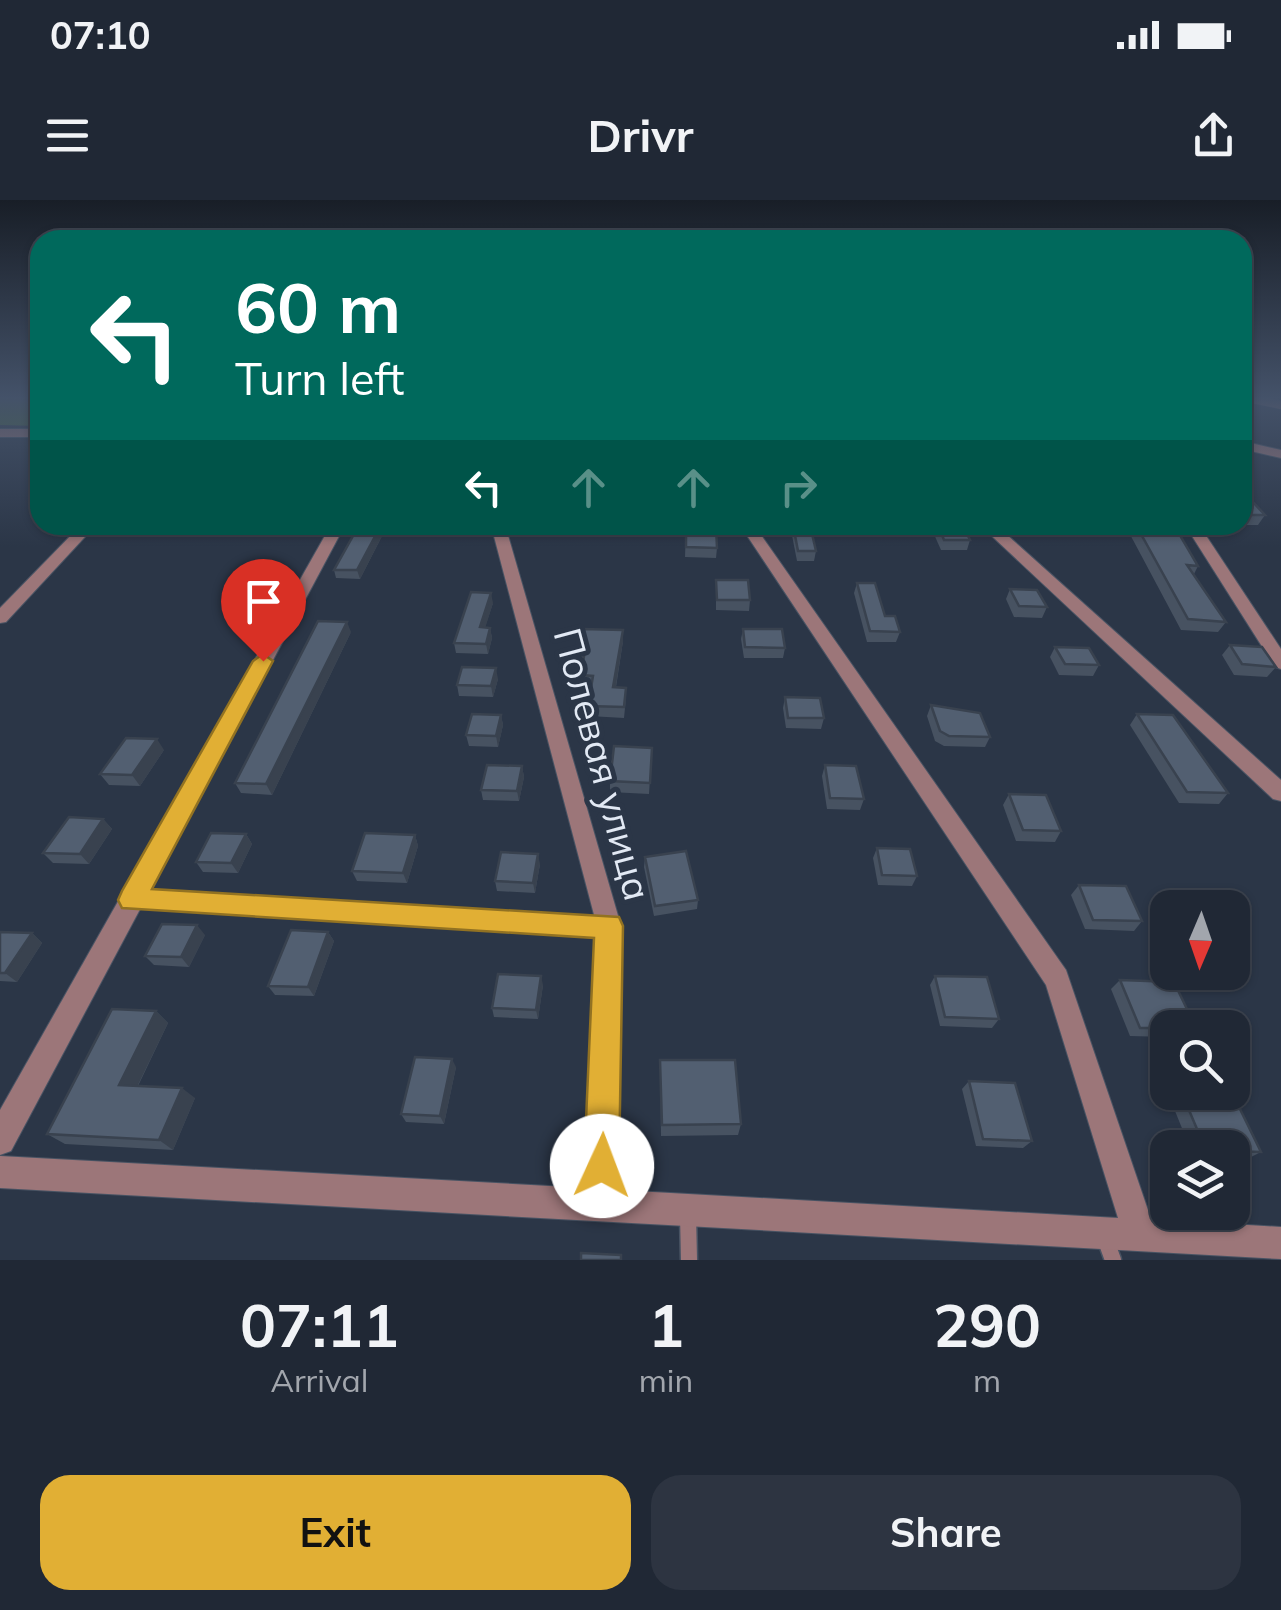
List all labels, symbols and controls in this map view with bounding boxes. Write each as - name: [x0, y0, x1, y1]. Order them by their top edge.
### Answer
- text: 07:10: [50, 11, 151, 59]
- text: Drivr: [588, 107, 693, 163]
- icon: menu: [40, 108, 95, 163]
- icon: share: [1186, 108, 1241, 163]
- text: 60 m: [235, 263, 401, 351]
- icon: left: [70, 270, 200, 400]
- text: Turn left: [235, 350, 404, 406]
- icon: left: [456, 460, 511, 515]
- icon: ahead: [561, 460, 616, 515]
- icon: ahead: [666, 460, 721, 515]
- icon: right: [771, 460, 826, 515]
- pin: [221, 559, 306, 662]
- icon: arrive: [236, 574, 291, 629]
- street label: Полевая улица: [544, 623, 662, 905]
- north arrow: [1150, 890, 1250, 990]
- map controls: [1150, 890, 1250, 1230]
- button: search: [1150, 1010, 1250, 1110]
- position arrow: [550, 1114, 654, 1218]
- button: layers: [1150, 1130, 1250, 1230]
- text: 07:11: [240, 1287, 399, 1362]
- text: 1: [648, 1287, 684, 1362]
- text: 290: [933, 1287, 1041, 1362]
- text: Arrival: [270, 1360, 368, 1400]
- text: min: [639, 1360, 693, 1400]
- text: m: [973, 1360, 1001, 1400]
- button: Exit: [40, 1475, 631, 1590]
- button: Share: [651, 1475, 1241, 1590]

